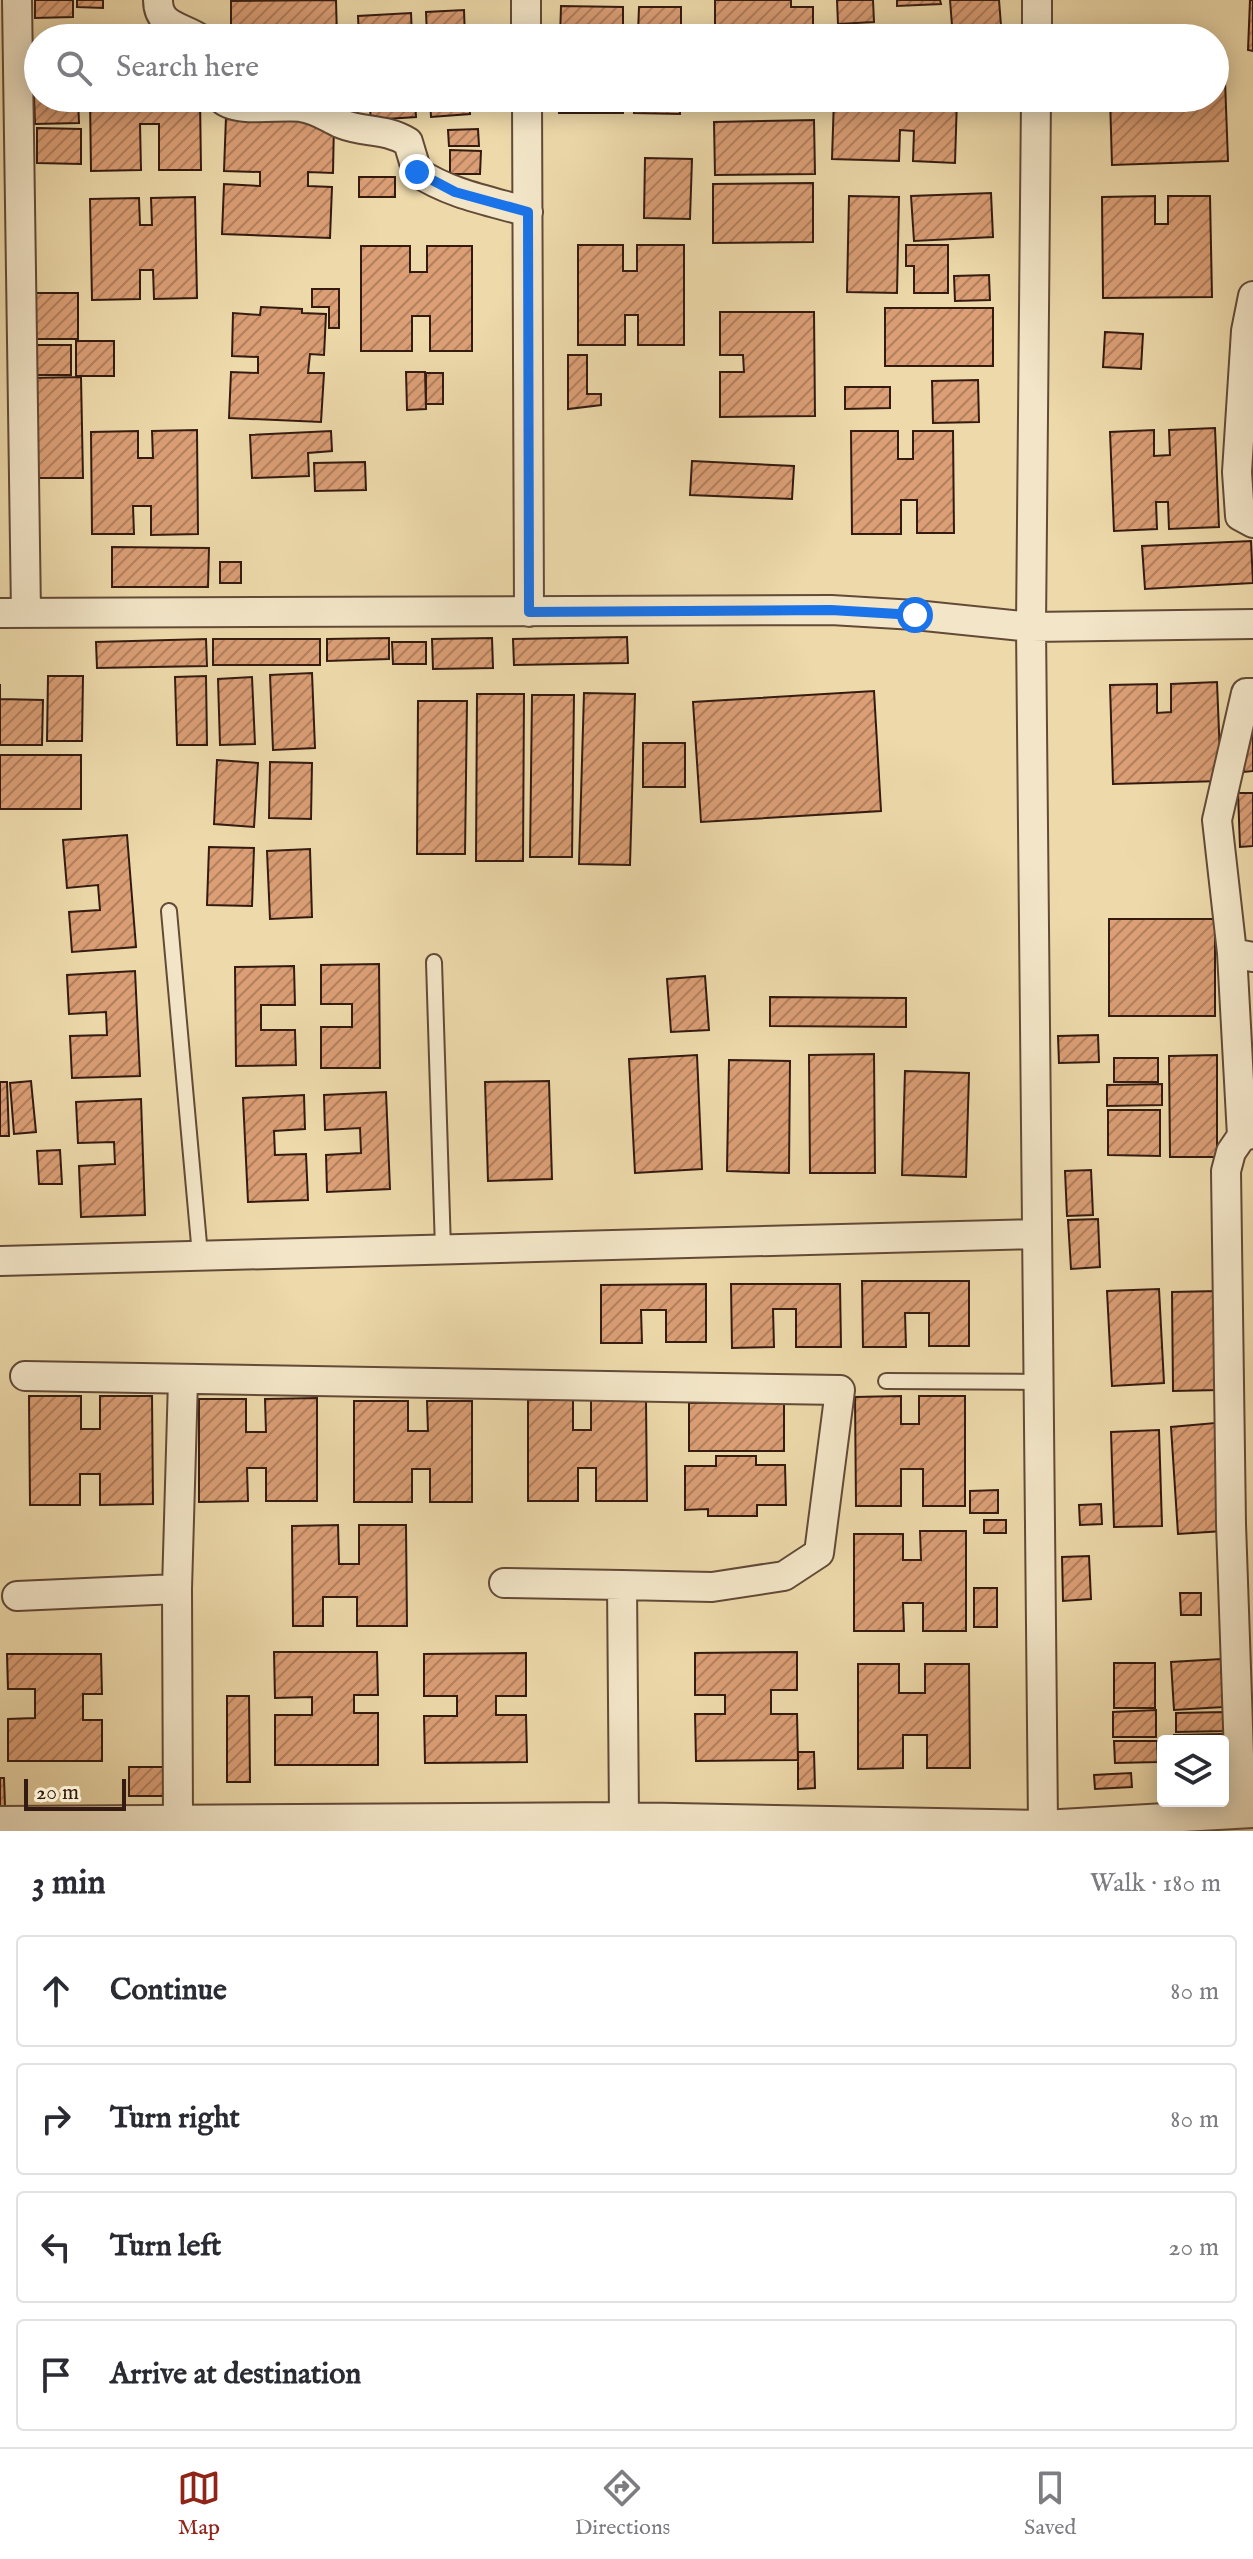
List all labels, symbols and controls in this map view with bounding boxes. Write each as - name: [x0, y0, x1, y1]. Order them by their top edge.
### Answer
- search box: [24, 24, 1229, 112]
- icon: search: [52, 46, 96, 90]
- text: Search here: [116, 49, 259, 87]
- route end: [399, 154, 435, 190]
- route start: [897, 597, 933, 633]
- map controls: [1157, 1735, 1229, 1807]
- button: layers: [1157, 1735, 1229, 1807]
- scale bar: [24, 1775, 126, 1811]
- text: 20 m: [36, 1779, 79, 1807]
- text: 3 min: [32, 1862, 106, 1905]
- text: Walk · 180 m: [1090, 1867, 1221, 1900]
- icon: ahead: [34, 1969, 78, 2013]
- text: Continue: [110, 1972, 227, 2010]
- text: 80 m: [1170, 1975, 1219, 2008]
- icon: right: [34, 2097, 78, 2141]
- text: Turn right: [110, 2100, 240, 2138]
- text: 80 m: [1170, 2103, 1219, 2136]
- icon: left: [34, 2225, 78, 2269]
- text: Turn left: [110, 2228, 221, 2266]
- text: 20 m: [1168, 2231, 1219, 2264]
- icon: arrive: [34, 2353, 78, 2397]
- text: Arrive at destination: [110, 2356, 361, 2394]
- tab: Map: [177, 2466, 221, 2542]
- tab: Directions: [575, 2466, 670, 2542]
- tab: Saved: [1024, 2466, 1076, 2542]

